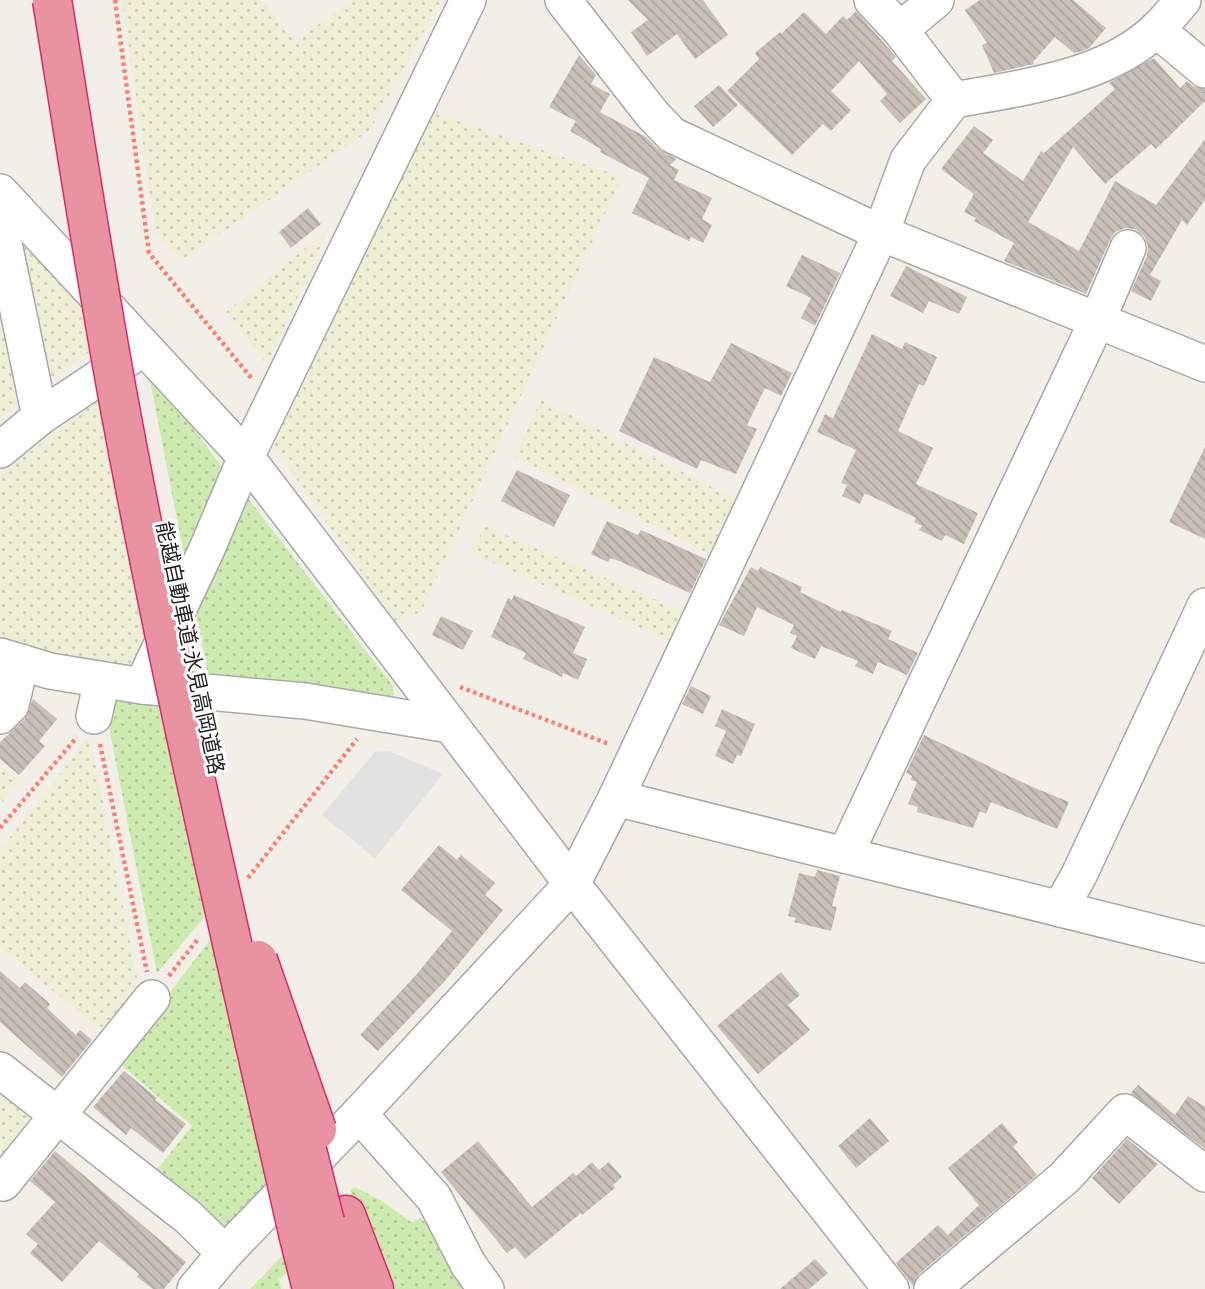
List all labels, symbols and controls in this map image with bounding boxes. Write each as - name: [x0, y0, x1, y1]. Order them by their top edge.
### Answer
- street label: 能越自動車道;氷見高岡道路: [152, 519, 229, 776]

